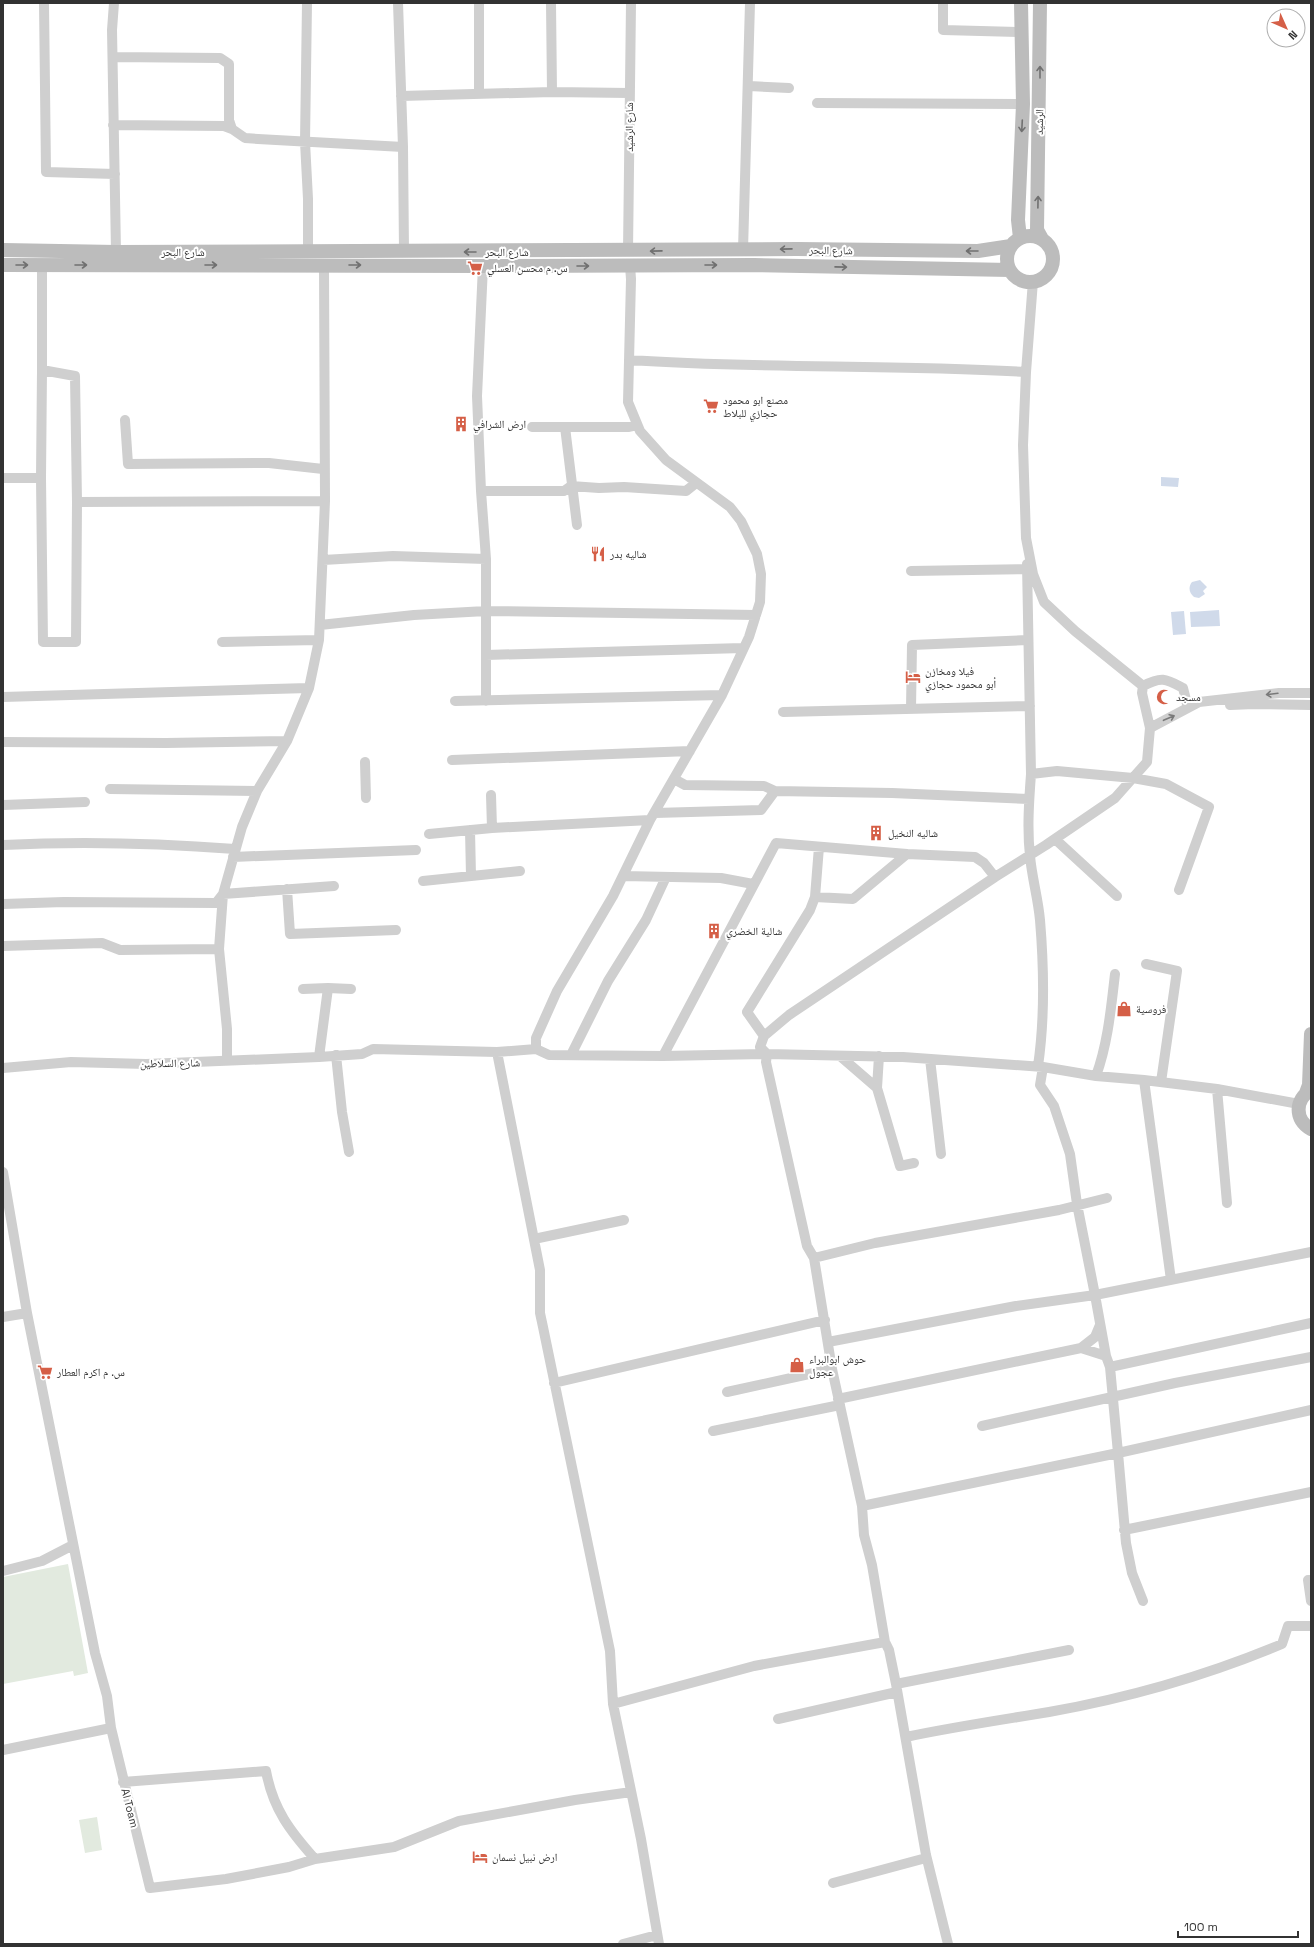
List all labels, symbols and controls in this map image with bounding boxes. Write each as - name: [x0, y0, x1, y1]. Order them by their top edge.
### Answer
- north arrow: [1266, 8, 1306, 48]
- text: N: [1286, 28, 1301, 43]
- one-way arrow: [1036, 66, 1044, 79]
- street label: شارع الرشيد: [622, 102, 636, 152]
- street label: الرشيد: [1032, 109, 1046, 135]
- one-way arrow: [1019, 119, 1026, 132]
- one-way arrow: [1034, 196, 1042, 209]
- street label: شارع البحر: [808, 243, 853, 257]
- street label: شارع البحر: [160, 245, 205, 259]
- street label: شارع البحر: [484, 245, 529, 259]
- one-way arrow: [780, 246, 793, 253]
- one-way arrow: [650, 247, 663, 255]
- one-way arrow: [966, 247, 979, 255]
- one-way arrow: [464, 248, 477, 256]
- supermarket icon: س. م محسن العسلي: [466, 259, 484, 277]
- one-way arrow: [15, 261, 28, 269]
- one-way arrow: [74, 261, 87, 269]
- one-way arrow: [204, 261, 217, 269]
- one-way arrow: [348, 261, 361, 269]
- place label: س. م محسن العسلي: [487, 261, 568, 277]
- one-way arrow: [704, 261, 717, 269]
- one-way arrow: [576, 262, 589, 270]
- one-way arrow: [834, 263, 847, 271]
- place label: مصنع ابو محمود حجازي للبلاط: [723, 393, 788, 422]
- supermarket icon: مصنع ابو محمود حجازي للبلاط: [702, 397, 720, 415]
- building icon: ارض الشرافي: [452, 415, 470, 433]
- place label: ارض الشرافي: [473, 417, 526, 433]
- restaurant icon: شاليه بدر: [589, 545, 607, 563]
- place label: شاليه بدر: [609, 547, 647, 561]
- place label: فيلا ومخازن أبو محمود حجازي: [925, 664, 996, 693]
- hotel icon: فيلا ومخازن أبو محمود حجازي: [904, 668, 922, 686]
- mosque icon: مسجد: [1155, 688, 1173, 706]
- place label: مسجد: [1176, 690, 1201, 704]
- one-way arrow: [1266, 690, 1279, 698]
- one-way arrow: [1162, 714, 1174, 721]
- building icon: شاليه النخيل: [867, 824, 885, 842]
- place label: شاليه النخيل: [888, 826, 938, 840]
- building icon: شالية الخضري: [705, 922, 723, 940]
- place label: شالية الخضري: [726, 924, 782, 940]
- shop icon: فروسية: [1115, 1000, 1133, 1018]
- place label: فروسية: [1136, 1002, 1167, 1016]
- street label: شارع السلاطين: [140, 1055, 200, 1071]
- place label: حوش ابوالبراء عجول: [809, 1352, 866, 1379]
- shop icon: حوش ابوالبراء عجول: [788, 1356, 806, 1374]
- supermarket icon: س. م اكرم العطار: [36, 1363, 54, 1381]
- place label: س. م اكرم العطار: [56, 1365, 125, 1379]
- street label: Al Toam: [118, 1787, 142, 1829]
- hotel icon: ارض نبيل نسمان: [471, 1848, 489, 1866]
- place label: ارض نبيل نسمان: [492, 1850, 557, 1864]
- scale bar: [1178, 1913, 1298, 1939]
- text: 100 m: [1184, 1919, 1218, 1935]

